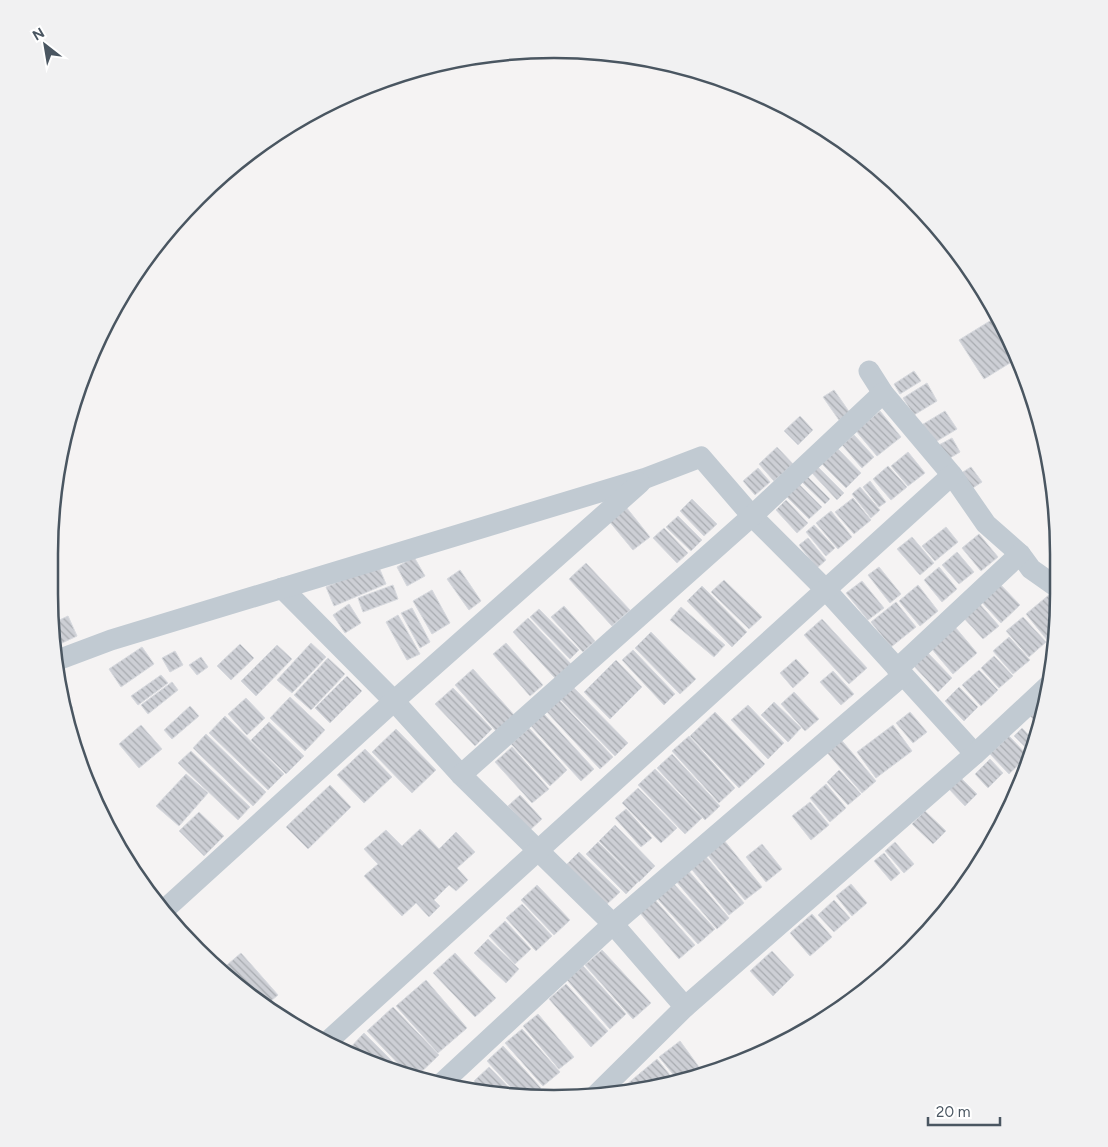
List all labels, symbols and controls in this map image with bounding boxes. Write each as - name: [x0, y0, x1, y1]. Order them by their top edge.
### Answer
- north arrow: [20, 20, 70, 70]
- text: N: [30, 24, 48, 44]
- scale bar: [928, 1094, 1000, 1126]
- text: 20 m: [936, 1103, 970, 1121]

